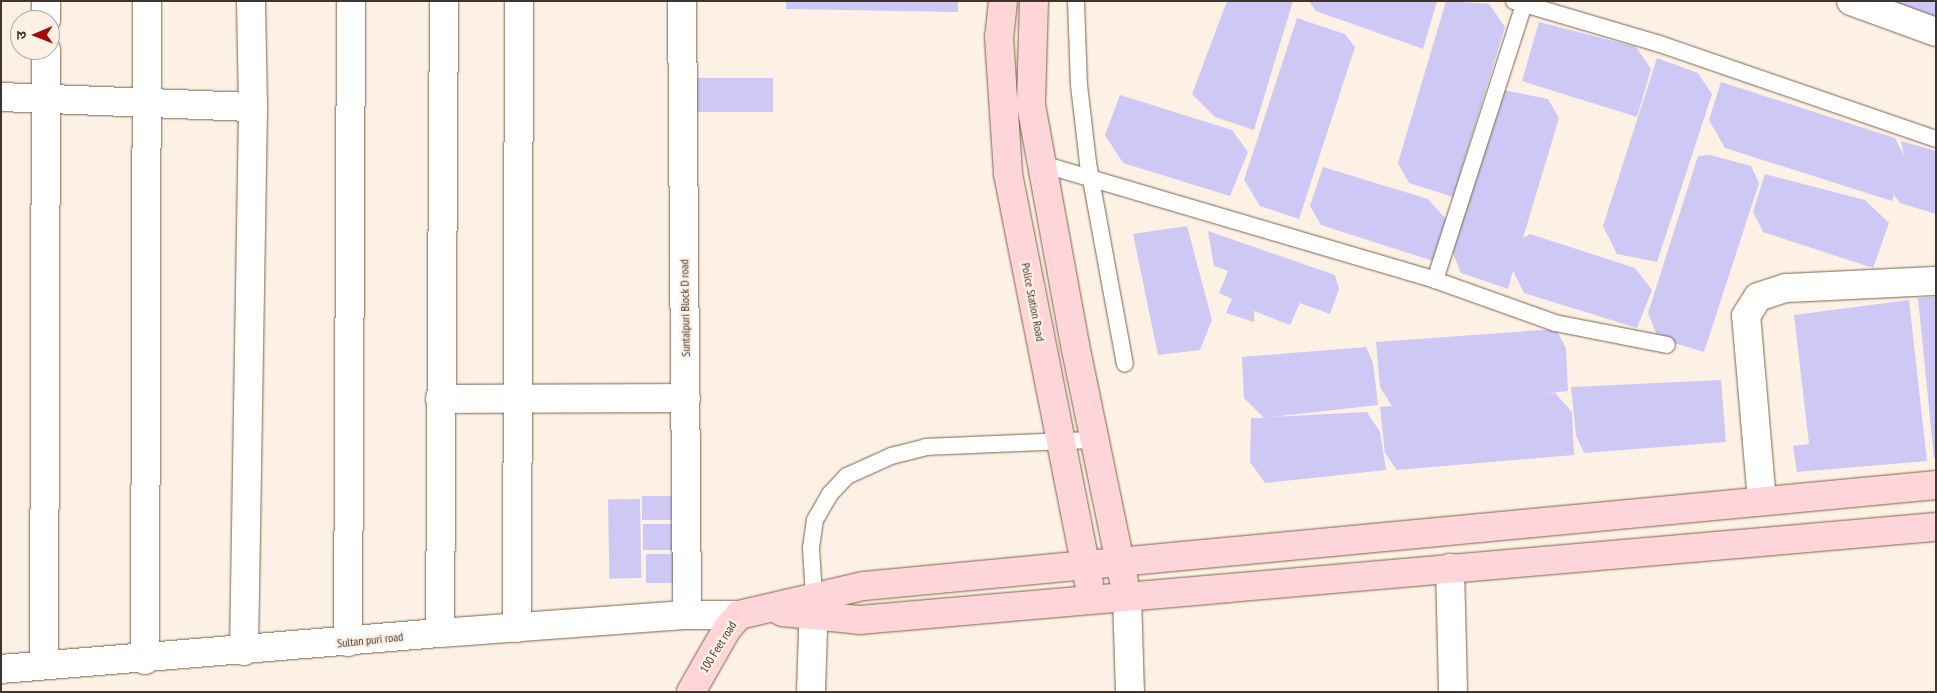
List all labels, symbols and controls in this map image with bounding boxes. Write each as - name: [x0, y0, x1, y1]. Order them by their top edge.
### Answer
- north arrow: [10, 10, 60, 60]
- text: उ: [12, 31, 30, 40]
- street label: Suntalpuri Block D road: [677, 259, 693, 357]
- street label: Police Station Road: [1018, 261, 1048, 343]
- street label: 100 Feet road: [697, 619, 739, 675]
- street label: Sultan puri road: [336, 629, 404, 651]

